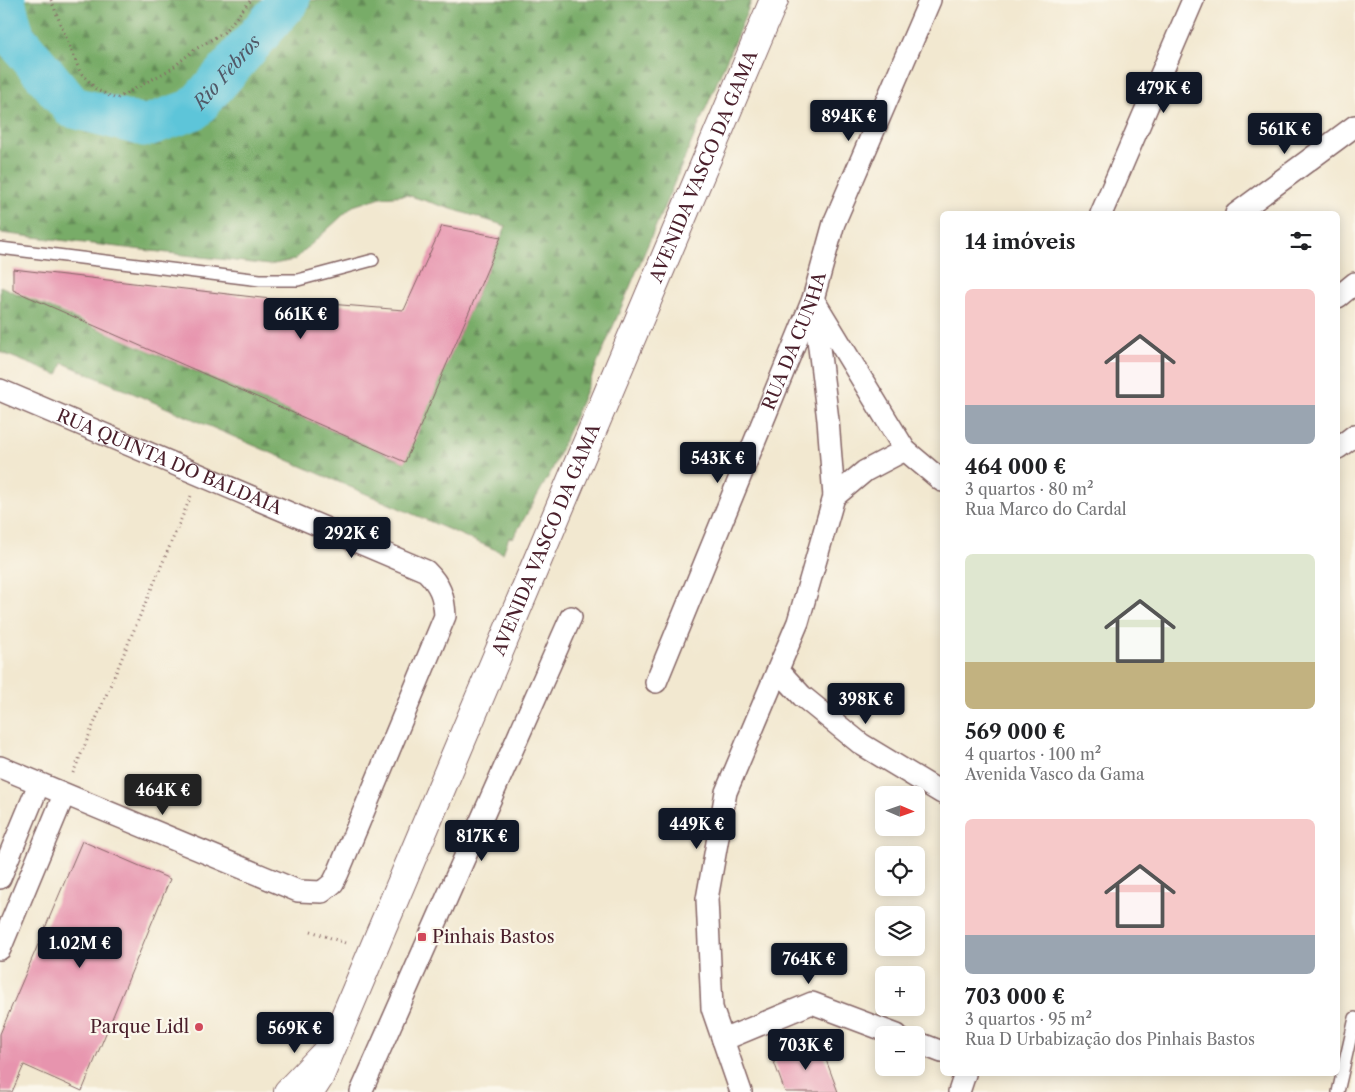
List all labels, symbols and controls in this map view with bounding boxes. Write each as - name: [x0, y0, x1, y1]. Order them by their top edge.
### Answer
- water label: Rio Febros: [187, 30, 266, 115]
- street label: AVENIDA VASCO DA GAMA: [645, 47, 763, 287]
- pin: 479K €: [1123, 72, 1205, 114]
- text: 479K €: [1137, 78, 1191, 98]
- pin: 894K €: [808, 100, 890, 142]
- text: 894K €: [821, 106, 877, 126]
- pin: 561K €: [1244, 112, 1326, 155]
- text: 561K €: [1259, 119, 1311, 139]
- icon: filters: [1287, 227, 1315, 255]
- text: 14 imóveis: [965, 229, 1076, 254]
- street label: RUA DA CUNHA: [758, 269, 831, 413]
- pin: 661K €: [260, 298, 342, 340]
- text: 661K €: [275, 304, 327, 324]
- icon: home: [1095, 321, 1185, 411]
- street label: RUA QUINTA DO BALDAIA: [53, 404, 286, 520]
- street label: AVENIDA VASCO DA GAMA: [487, 420, 605, 660]
- pin: 543K €: [677, 442, 759, 484]
- text: 543K €: [691, 448, 745, 468]
- text: 464 000 €: [965, 454, 1066, 479]
- text: 3 quartos · 80 m²: [965, 479, 1094, 499]
- text: Rua Marco do Cardal: [965, 499, 1127, 519]
- pin: 292K €: [311, 516, 393, 559]
- text: 292K €: [324, 523, 380, 543]
- icon: home: [1095, 586, 1185, 676]
- pin: 398K €: [825, 682, 907, 725]
- text: 398K €: [838, 689, 894, 709]
- text: 569 000 €: [965, 719, 1066, 744]
- text: 4 quartos · 100 m²: [965, 744, 1101, 764]
- text: Avenida Vasco da Gama: [965, 764, 1144, 784]
- pin: 464K €: [122, 774, 204, 816]
- text: 464K €: [135, 780, 191, 800]
- north arrow: [875, 786, 925, 836]
- map controls: [875, 786, 925, 1076]
- pin: 449K €: [656, 808, 738, 850]
- text: 449K €: [669, 814, 725, 834]
- pin: 817K €: [441, 820, 523, 862]
- text: 817K €: [456, 826, 508, 846]
- button: locate: [875, 846, 925, 896]
- icon: home: [1095, 851, 1185, 941]
- button: layers: [875, 906, 925, 956]
- pin: 1.02M €: [34, 926, 126, 969]
- place label: Pinhais Bastos: [432, 926, 555, 948]
- marker: Pinhais Bastos: [416, 931, 428, 943]
- text: 1.02M €: [49, 933, 111, 953]
- pin: 764K €: [768, 942, 850, 985]
- text: 764K €: [782, 949, 836, 969]
- button: +: [875, 966, 925, 1016]
- text: 703 000 €: [965, 984, 1065, 1009]
- text: 3 quartos · 95 m²: [965, 1009, 1092, 1029]
- pin: 569K €: [254, 1012, 336, 1054]
- place label: Parque Lidl: [90, 1016, 189, 1038]
- text: 569K €: [268, 1018, 322, 1038]
- marker: Parque Lidl: [193, 1021, 205, 1033]
- button: −: [875, 1026, 925, 1076]
- pin: 703K €: [765, 1028, 847, 1071]
- text: Rua D Urbabização dos Pinhais Bastos: [965, 1029, 1255, 1049]
- text: 703K €: [779, 1035, 833, 1055]

